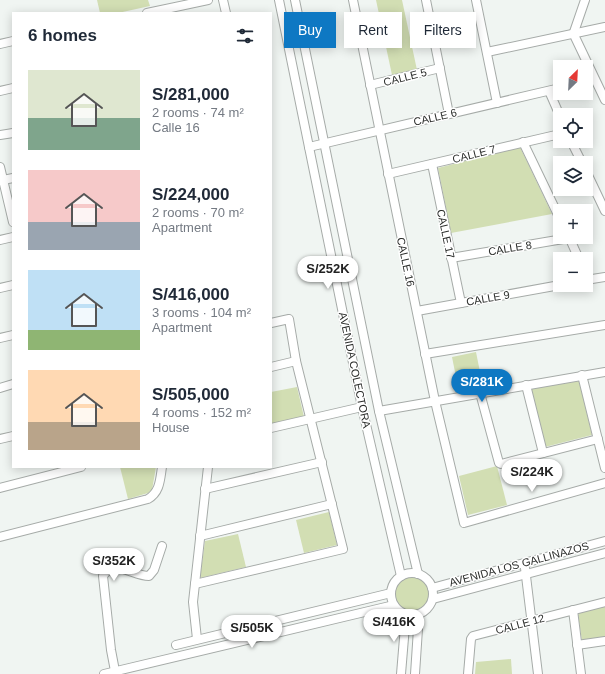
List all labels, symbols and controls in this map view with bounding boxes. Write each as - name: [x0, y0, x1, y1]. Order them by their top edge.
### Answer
- chip: Buy: [284, 12, 336, 48]
- chip: Rent: [344, 12, 402, 48]
- chip: Filters: [410, 12, 476, 48]
- icon: filters: [234, 25, 256, 47]
- text: 6 homes: [28, 26, 97, 45]
- north arrow: [553, 60, 593, 100]
- map controls: [553, 60, 593, 292]
- street label: CALLE 5: [382, 66, 428, 88]
- text: S/281,000: [152, 85, 230, 104]
- icon: home: [60, 86, 108, 134]
- text: 2 rooms · 74 m²: [152, 105, 244, 120]
- street label: CALLE 6: [412, 106, 458, 128]
- button: locate: [553, 108, 593, 148]
- text: Calle 16: [152, 120, 200, 135]
- street label: CALLE 7: [451, 143, 497, 165]
- button: layers: [553, 156, 593, 196]
- text: S/224,000: [152, 185, 230, 204]
- icon: home: [60, 186, 108, 234]
- button: +: [553, 204, 593, 244]
- text: 2 rooms · 70 m²: [152, 205, 244, 220]
- street label: CALLE 17: [435, 208, 457, 260]
- text: Apartment: [152, 220, 212, 235]
- street label: CALLE 16: [395, 236, 417, 288]
- street label: CALLE 8: [487, 239, 533, 257]
- button: −: [553, 252, 593, 292]
- pin: S/252K: [295, 256, 361, 290]
- text: S/252K: [306, 261, 350, 276]
- text: S/416,000: [152, 285, 230, 304]
- icon: home: [60, 286, 108, 334]
- street label: CALLE 9: [465, 288, 511, 308]
- text: 3 rooms · 104 m²: [152, 305, 251, 320]
- street label: AVENIDA COLECTORA: [337, 311, 373, 430]
- text: Apartment: [152, 320, 212, 335]
- pin: S/281K: [449, 369, 515, 403]
- text: S/281K: [460, 374, 504, 389]
- text: S/505,000: [152, 385, 230, 404]
- icon: home: [60, 386, 108, 434]
- text: 4 rooms · 152 m²: [152, 405, 251, 420]
- text: House: [152, 420, 190, 435]
- pin: S/224K: [499, 459, 565, 493]
- text: S/224K: [510, 464, 554, 479]
- street label: AVENIDA LOS GALLINAZOS: [448, 540, 590, 588]
- pin: S/352K: [81, 548, 147, 582]
- text: S/352K: [92, 553, 136, 568]
- pin: S/416K: [361, 609, 427, 643]
- street label: CALLE 12: [494, 612, 546, 636]
- text: S/416K: [372, 614, 416, 629]
- pin: S/505K: [219, 615, 285, 649]
- text: S/505K: [230, 620, 274, 635]

